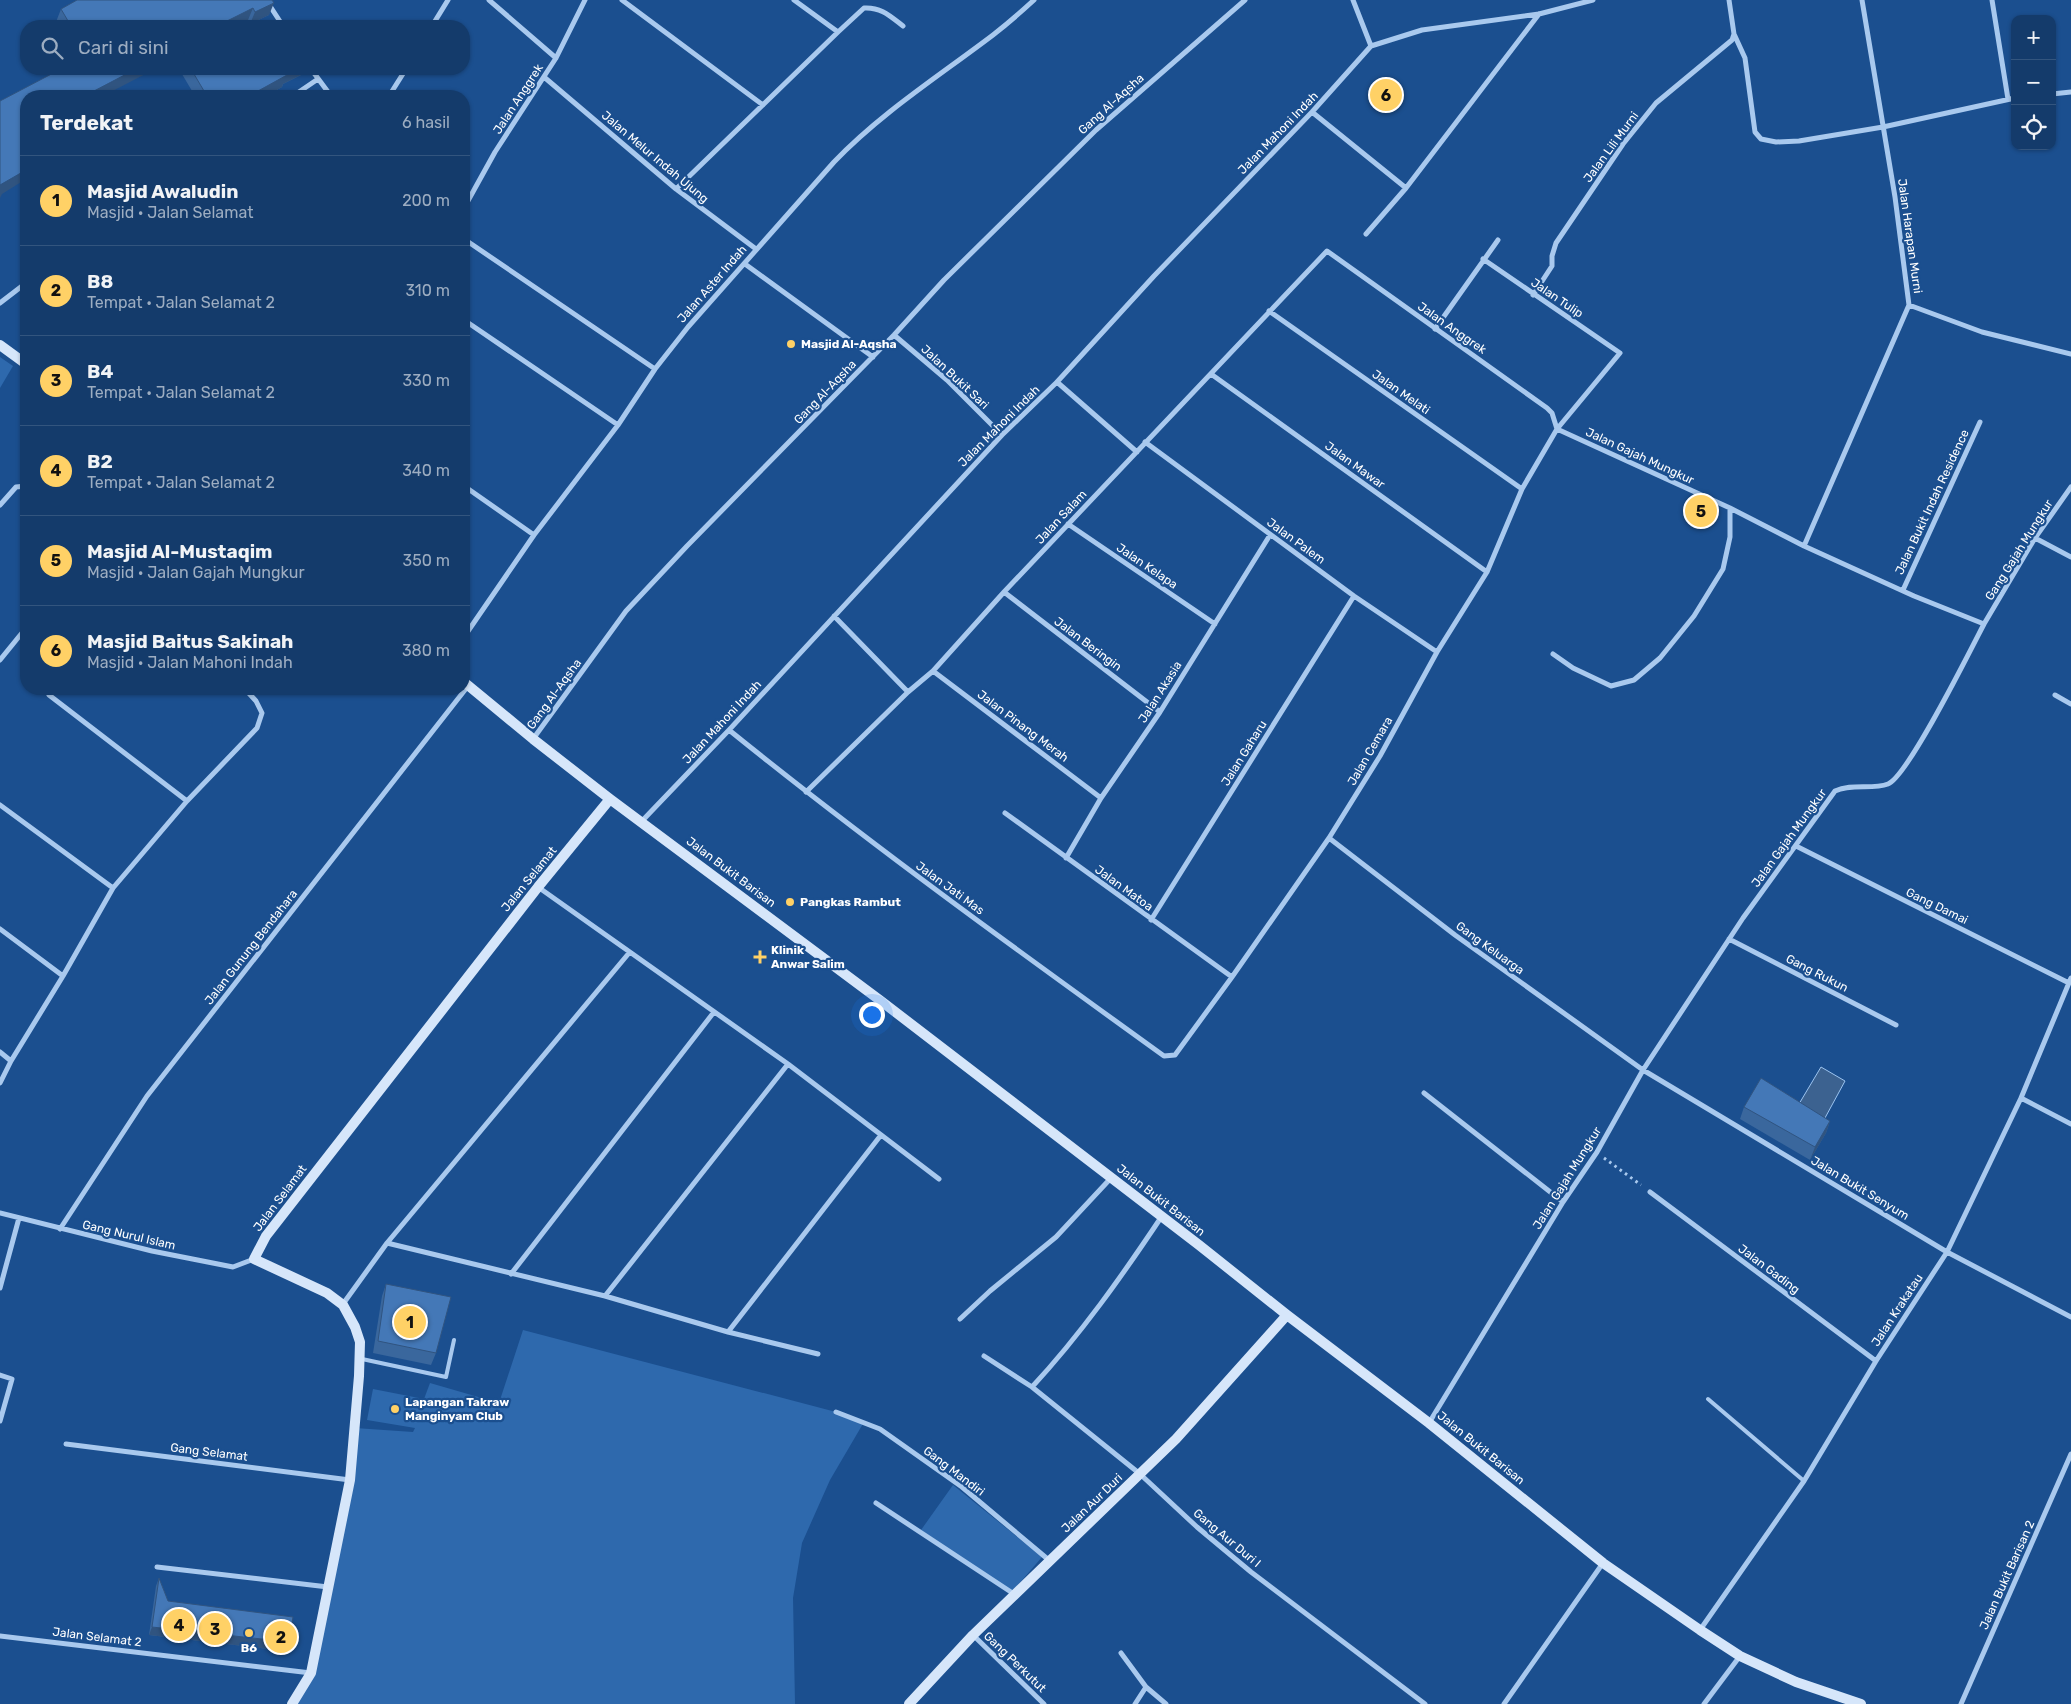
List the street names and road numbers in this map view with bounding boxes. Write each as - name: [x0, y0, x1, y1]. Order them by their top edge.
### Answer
- street label: Jalan Anggrek: [490, 61, 546, 137]
- street label: Gang Al-Aqsha: [1075, 71, 1147, 137]
- street label: Jalan Mahoni Indah: [1235, 89, 1321, 177]
- street label: Jalan Melur Indah Ujung: [599, 108, 711, 206]
- street label: Jalan Lili Murni: [1581, 109, 1641, 185]
- street label: Jalan Harapan Murni: [1895, 178, 1925, 294]
- street label: Jalan Aster Indah: [675, 242, 749, 326]
- street label: Jalan Tulip: [1528, 275, 1586, 321]
- street label: Jalan Anggrek: [1415, 299, 1490, 357]
- street label: Jalan Bukit Sari: [918, 342, 992, 412]
- street label: Gang Al-Aqsha: [791, 357, 859, 427]
- street label: Jalan Melati: [1369, 367, 1433, 417]
- street label: Jalan Mahoni Indah: [956, 383, 1042, 469]
- street label: Jalan Gajah Mungkur: [1584, 425, 1697, 487]
- street label: Jalan Bukit Indah Residence: [1892, 427, 1972, 577]
- street label: Jalan Mawar: [1322, 439, 1388, 492]
- street label: Jalan Salam: [1033, 487, 1089, 547]
- street label: Gang Gajah Mungkur: [1982, 497, 2056, 603]
- street label: Jalan Palem: [1264, 515, 1328, 567]
- street label: Jalan Kelapa: [1114, 540, 1180, 592]
- street label: Jalan Beringin: [1052, 614, 1124, 674]
- street label: Gang Al-Aqsha: [524, 656, 584, 732]
- street label: Jalan Akasia: [1136, 659, 1184, 725]
- street label: Jalan Mahoni Indah: [680, 677, 764, 767]
- street label: Jalan Pinang Merah: [975, 687, 1071, 765]
- street label: Jalan Cemara: [1345, 714, 1395, 788]
- street label: Jalan Gaharu: [1218, 718, 1270, 788]
- street label: Jalan Gajah Mungkur: [1749, 786, 1830, 890]
- street label: Jalan Bukit Barisan: [684, 834, 778, 910]
- street label: Jalan Selamat: [499, 843, 560, 914]
- street label: Jalan Jati Mas: [913, 859, 987, 917]
- street label: Jalan Matoa: [1092, 862, 1156, 914]
- street label: Gang Damai: [1904, 885, 1970, 927]
- street label: Jalan Gunung Bendahara: [202, 887, 300, 1007]
- street label: Gang Keluarga: [1453, 919, 1527, 977]
- street label: Gang Rukun: [1784, 951, 1850, 995]
- street label: Jalan Gajah Mungkur: [1530, 1124, 1604, 1232]
- street label: Jalan Bukit Senyum: [1809, 1153, 1911, 1223]
- street label: Jalan Bukit Barisan: [1114, 1161, 1208, 1239]
- street label: Jalan Selamat: [250, 1162, 310, 1234]
- street label: Gang Nurul Islam: [81, 1217, 177, 1253]
- street label: Jalan Gading: [1736, 1241, 1802, 1297]
- street label: Jalan Krakatau: [1868, 1271, 1926, 1349]
- street label: Jalan Bukit Barisan: [1435, 1409, 1527, 1487]
- street label: Gang Selamat: [170, 1440, 249, 1464]
- street label: Gang Mandiri: [921, 1443, 987, 1499]
- street label: Jalan Aur Duri: [1059, 1470, 1125, 1535]
- street label: Gang Aur Duri I: [1191, 1506, 1263, 1570]
- street label: Jalan Bukit Barisan 2: [1977, 1518, 2037, 1632]
- street label: Jalan Selamat 2: [52, 1625, 142, 1649]
- street label: Gang Perkutut: [981, 1629, 1049, 1695]

